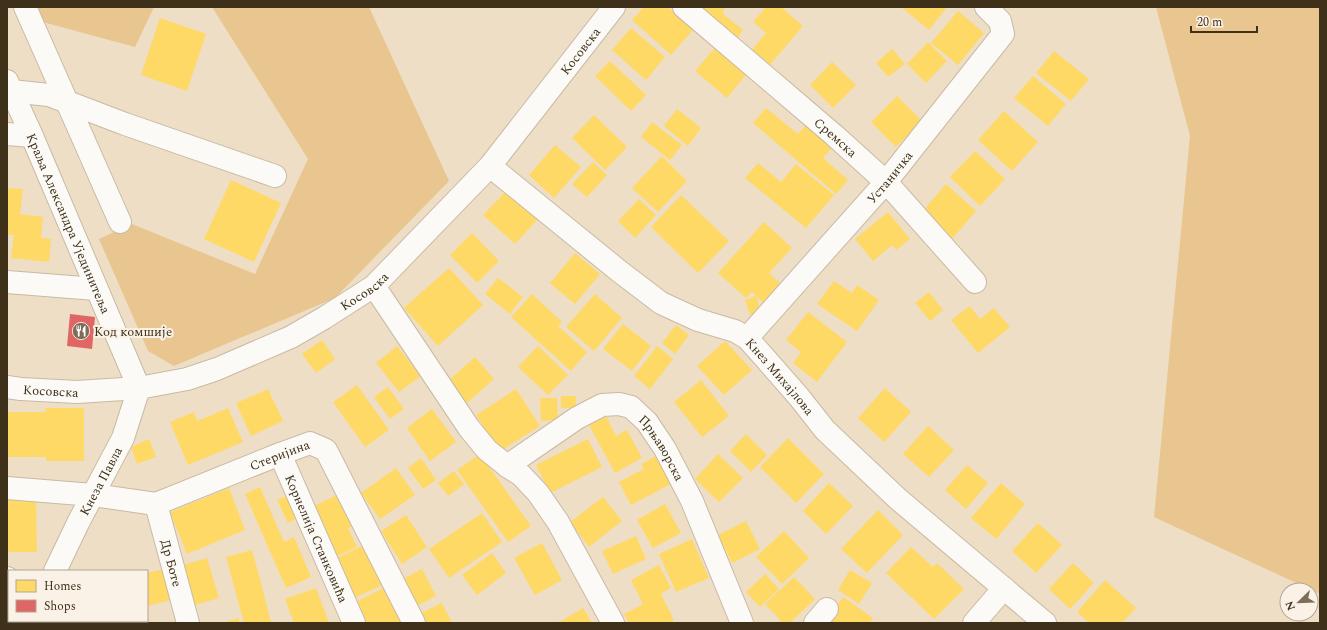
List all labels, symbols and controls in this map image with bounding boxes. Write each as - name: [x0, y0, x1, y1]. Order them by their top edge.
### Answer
- scale bar: [1191, 8, 1257, 34]
- text: 20 m: [1197, 13, 1222, 32]
- street label: Косовска: [556, 23, 606, 79]
- street label: Сремска: [809, 113, 862, 163]
- street label: Краља Александра Ујединитеља: [21, 130, 116, 317]
- street label: Устаничка: [862, 146, 918, 208]
- street label: Косовска: [337, 267, 394, 316]
- restaurant icon: Код комшије: [71, 321, 91, 341]
- place label: Код комшије: [94, 322, 172, 342]
- street label: Кнез Михајлова: [740, 334, 819, 420]
- street label: Косовска: [22, 380, 80, 403]
- street label: Прњаворска: [634, 410, 689, 485]
- street label: Стеријина: [247, 435, 313, 476]
- street label: Кнеза Павла: [75, 443, 128, 519]
- street label: Корнелија Станковића: [279, 471, 353, 606]
- street label: Др Боте: [155, 537, 187, 589]
- legend: [8, 570, 148, 622]
- text: Homes: [44, 577, 82, 596]
- north arrow: [1279, 582, 1319, 622]
- text: Shops: [44, 597, 76, 616]
- text: N: [1281, 598, 1300, 613]

